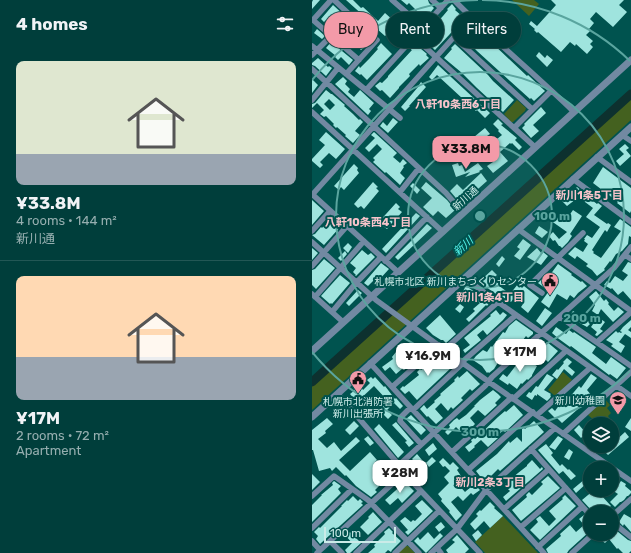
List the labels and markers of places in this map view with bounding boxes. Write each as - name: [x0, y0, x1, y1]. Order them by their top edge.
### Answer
- pin: ¥33.8M: [433, 136, 499, 170]
- centre of rings: [473, 209, 487, 223]
- public building icon: 札幌市北区 新川まちづくりセンター: [540, 271, 560, 296]
- place label: 札幌市北区 新川まちづくりセンター: [375, 276, 537, 288]
- pin: ¥17M: [496, 339, 544, 373]
- pin: ¥16.9M: [395, 343, 461, 377]
- public building icon: 札幌市北消防署 新川出張所: [348, 369, 368, 394]
- school or university icon: 新川幼稚園: [608, 390, 628, 415]
- place label: 新川幼稚園: [555, 395, 605, 407]
- place label: 札幌市北消防署 新川出張所: [323, 396, 393, 420]
- pin: ¥28M: [376, 460, 424, 494]

